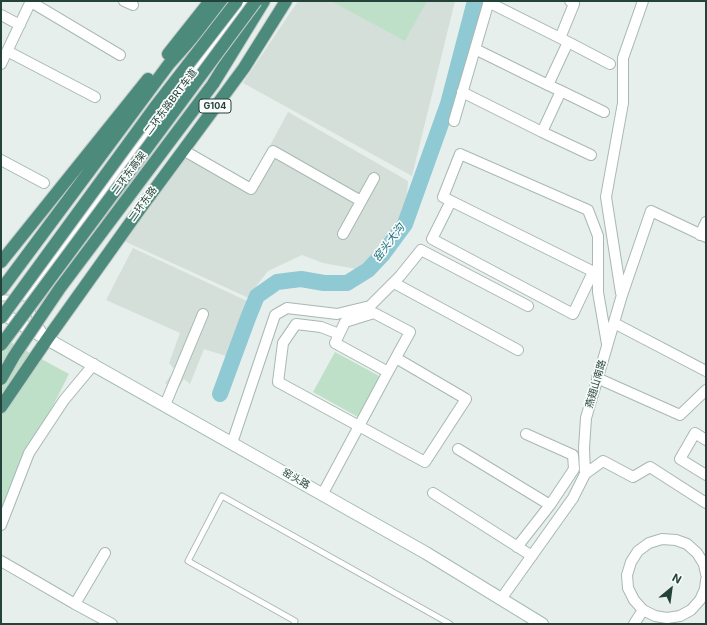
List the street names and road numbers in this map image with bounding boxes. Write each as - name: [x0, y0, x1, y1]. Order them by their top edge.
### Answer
- street label: 二环东路BRT车道: [142, 67, 200, 137]
- road number: G104: [199, 99, 231, 113]
- street label: 二环东高架: [109, 149, 149, 197]
- street label: 二环东路: [126, 184, 160, 224]
- street label: 燕翅山南路: [583, 358, 609, 410]
- street label: 窑头路: [280, 466, 312, 492]

